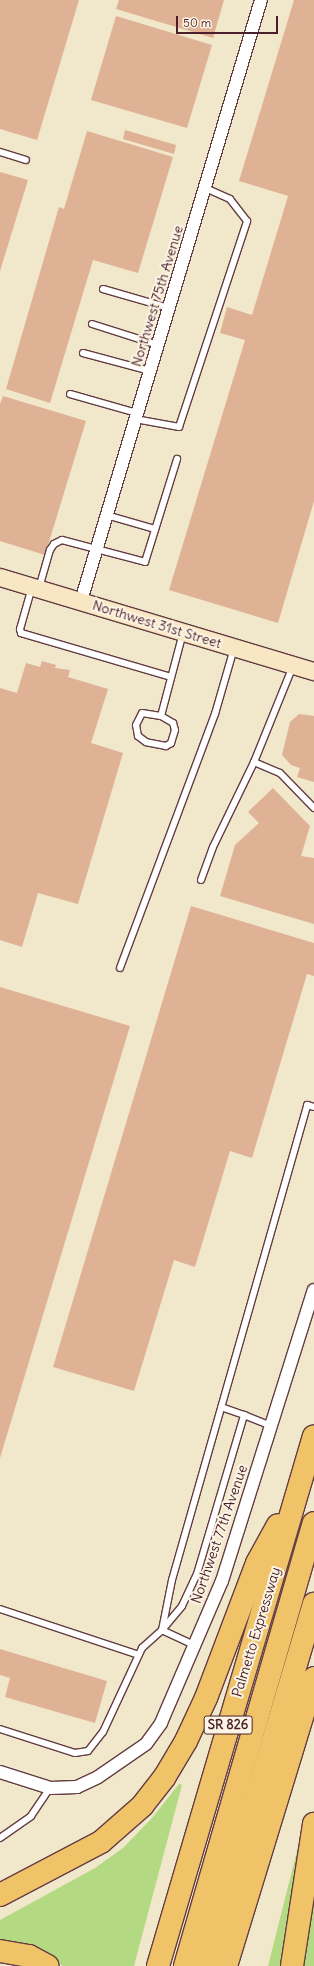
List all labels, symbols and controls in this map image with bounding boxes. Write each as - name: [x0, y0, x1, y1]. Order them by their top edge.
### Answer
- scale bar: [178, 8, 280, 34]
- text: 50 m: [183, 15, 211, 30]
- street label: Northwest 75th Avenue: [128, 223, 186, 369]
- street label: Northwest 31st Street: [91, 596, 223, 652]
- street label: Northwest 77th Avenue: [187, 1462, 251, 1606]
- street label: Palmetto Expressway: [228, 1565, 284, 1699]
- road number: SR 826: [203, 1714, 253, 1736]

